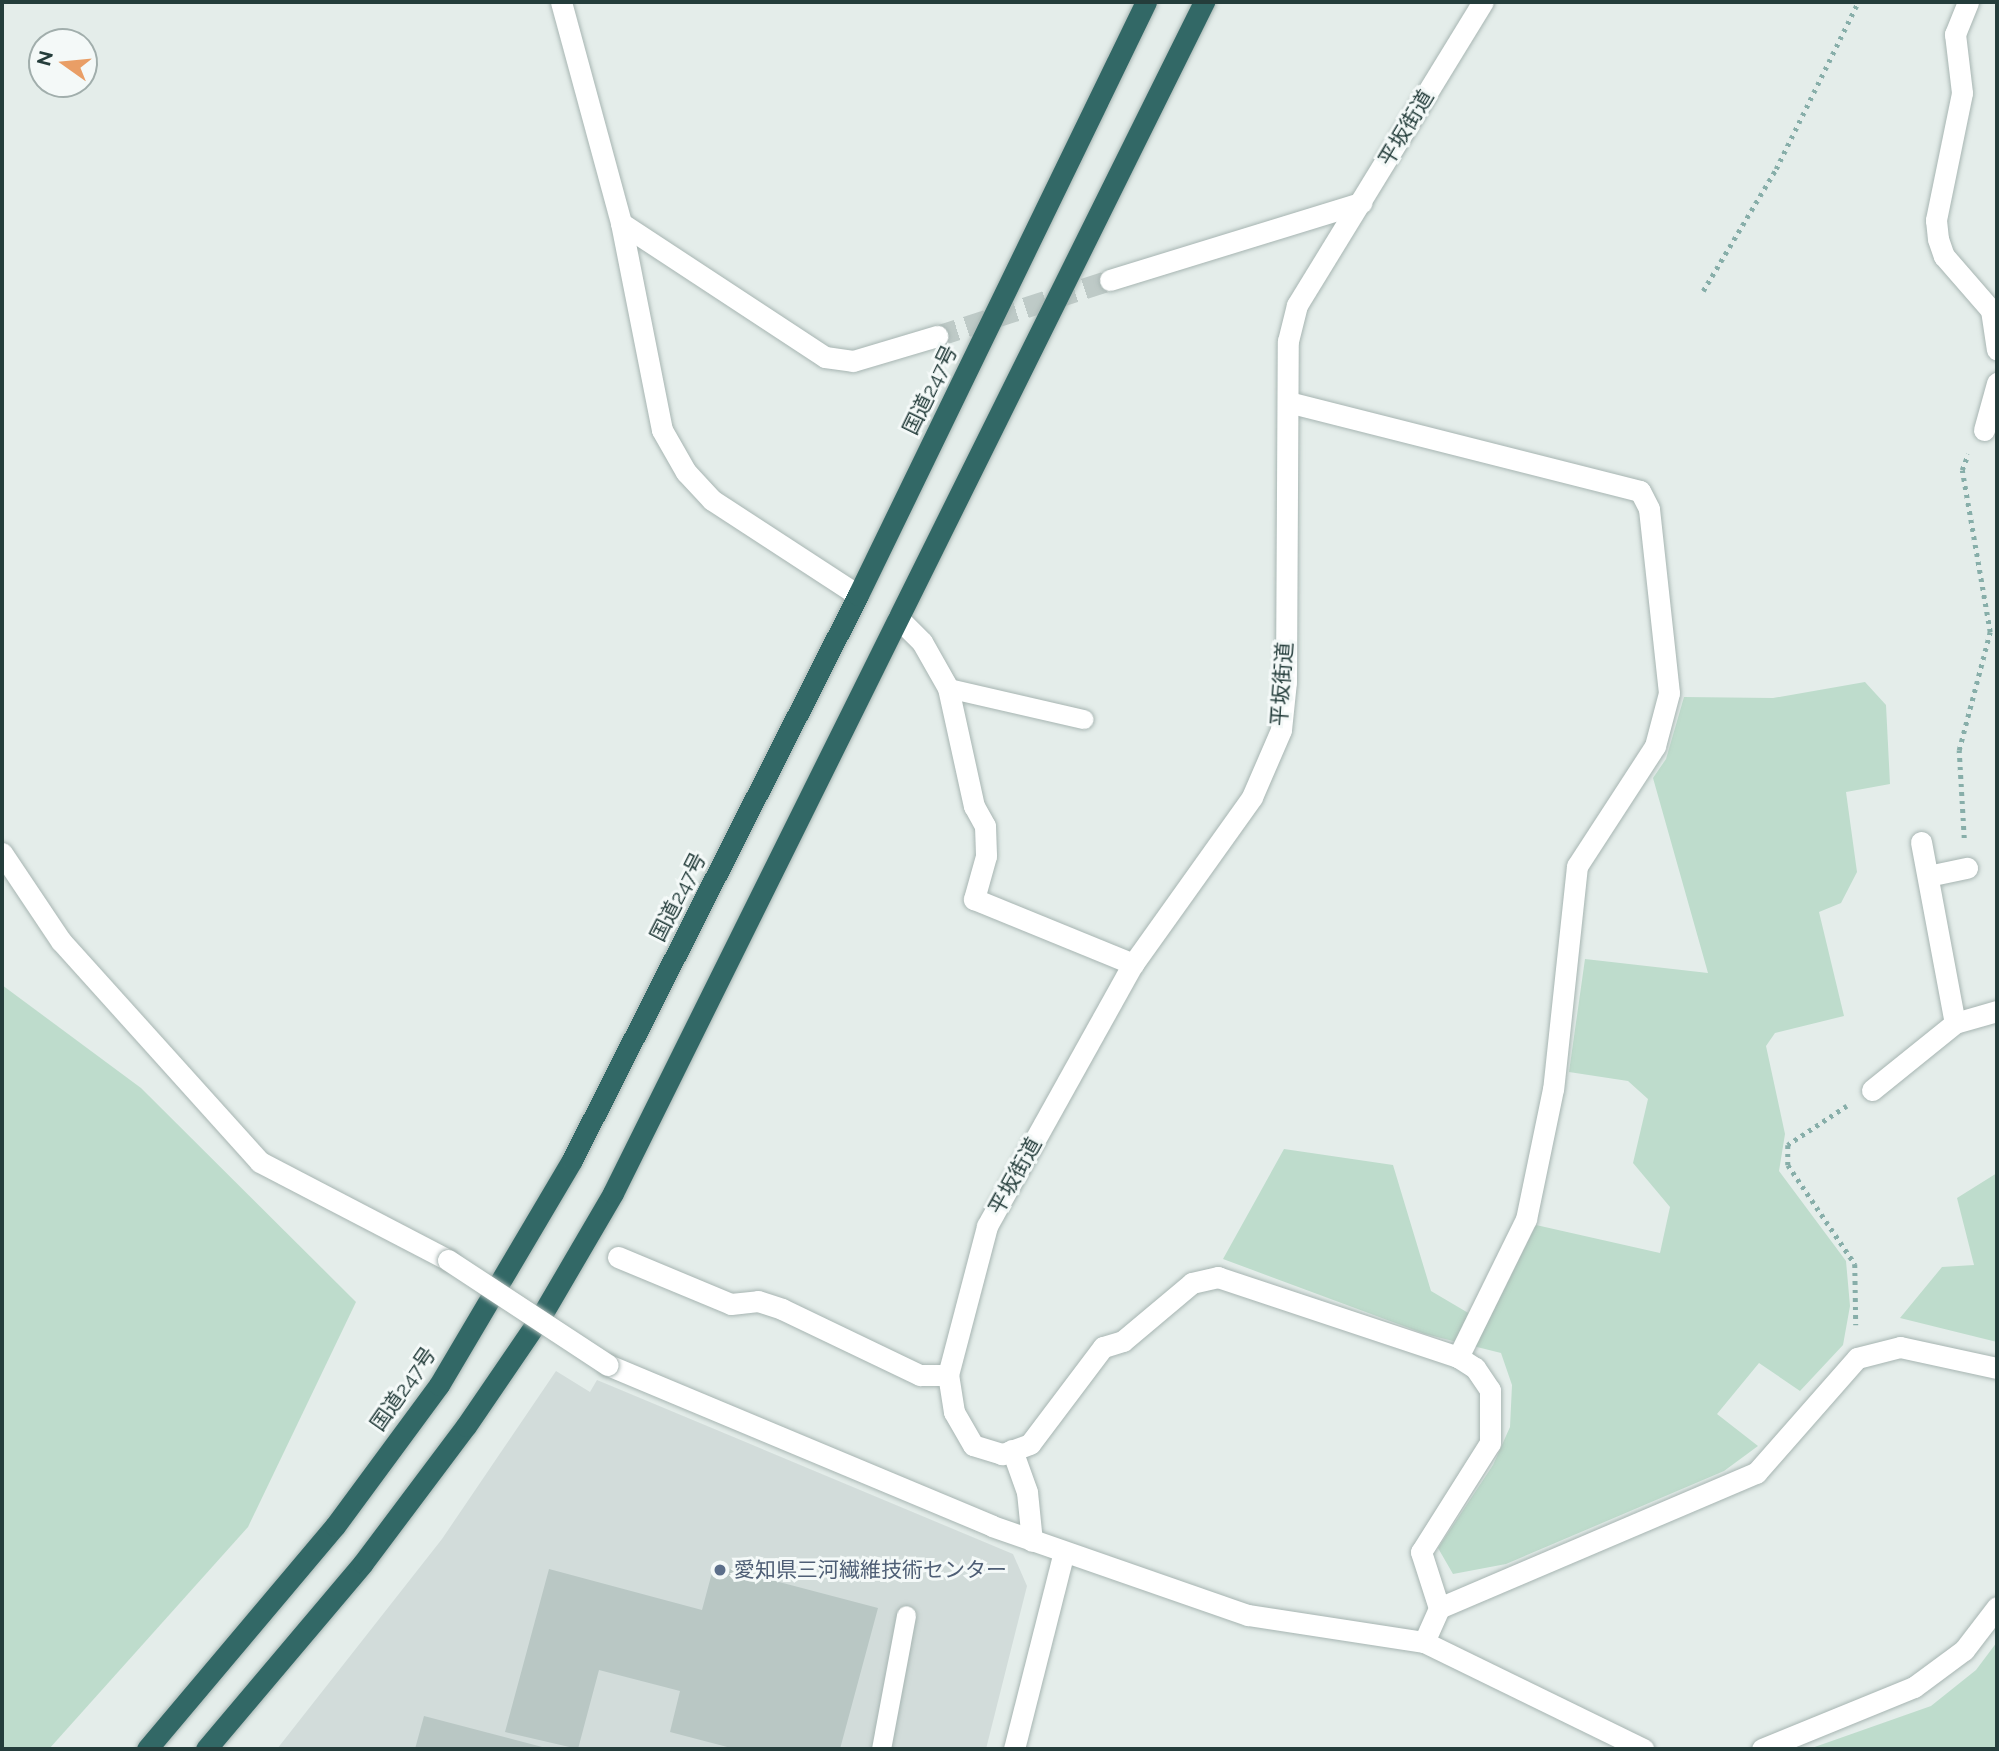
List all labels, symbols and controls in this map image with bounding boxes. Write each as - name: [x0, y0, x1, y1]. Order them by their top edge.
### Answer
- north arrow: [28, 28, 98, 98]
- text: N: [32, 48, 57, 68]
- street label: 平坂街道: [1374, 86, 1438, 170]
- street label: 国道247号: [898, 341, 962, 439]
- street label: 平坂街道: [1267, 641, 1297, 727]
- street label: 国道247号: [645, 848, 711, 946]
- street label: 平坂街道: [984, 1133, 1046, 1219]
- street label: 国道247号: [365, 1342, 441, 1436]
- place label: 愛知県三河繊維技術センター: [734, 1557, 1007, 1583]
- marker: 愛知県三河繊維技術センター: [712, 1562, 728, 1578]

